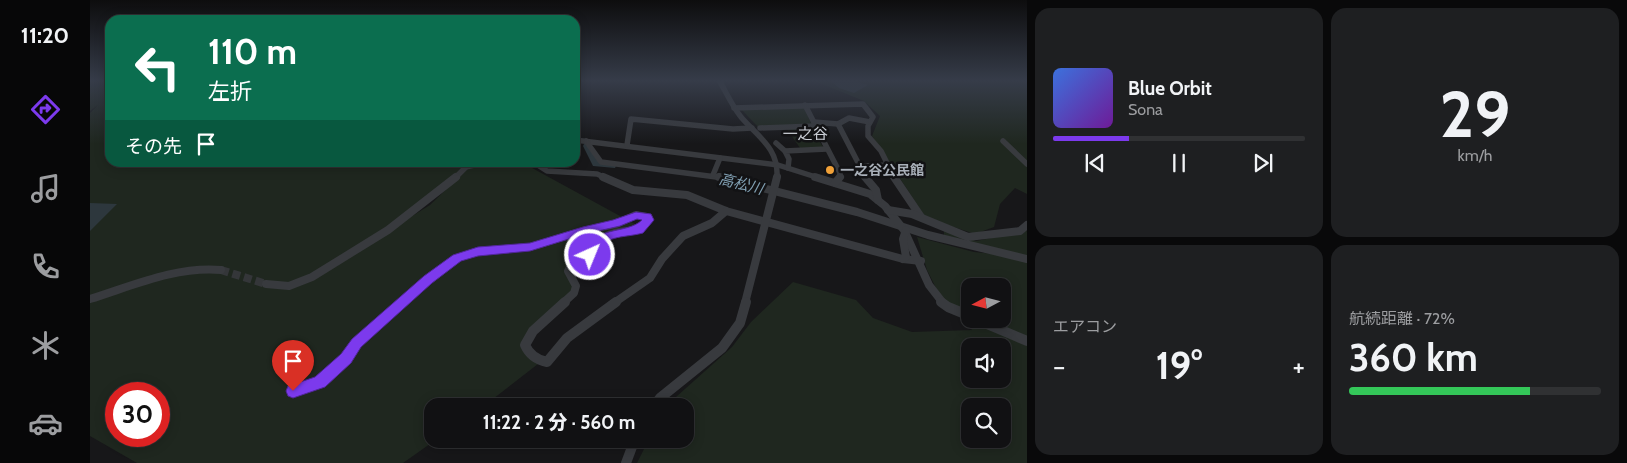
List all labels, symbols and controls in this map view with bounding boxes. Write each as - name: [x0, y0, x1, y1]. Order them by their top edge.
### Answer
- text: 11:20: [21, 22, 69, 49]
- text: 110 m: [208, 30, 297, 73]
- icon: left: [125, 35, 190, 100]
- text: 29: [1440, 74, 1510, 153]
- text: Blue Orbit: [1128, 77, 1212, 100]
- text: 左折: [208, 78, 252, 105]
- icon: directions: [28, 92, 63, 127]
- text: Sona: [1128, 100, 1163, 119]
- district label: 一之谷: [782, 125, 828, 143]
- icon: arrive: [192, 130, 220, 158]
- text: その先: [125, 135, 182, 158]
- text: km/h: [1457, 146, 1493, 165]
- icon: previous: [1081, 149, 1109, 177]
- icon: pause: [1165, 149, 1193, 177]
- icon: next: [1249, 149, 1277, 177]
- place label: 一之谷公民館: [840, 161, 924, 179]
- marker: 一之谷公民館: [824, 164, 836, 176]
- water label: 高松川: [717, 170, 767, 199]
- icon: music: [28, 171, 63, 206]
- position arrow: [563, 228, 615, 280]
- icon: phone: [28, 249, 63, 284]
- north arrow: [961, 278, 1011, 328]
- map controls: [961, 278, 1011, 448]
- text: 航続距離 · 72%: [1349, 309, 1455, 328]
- text: エアコン: [1053, 317, 1117, 336]
- icon: climate: [28, 328, 63, 363]
- text: 360 km: [1349, 334, 1478, 381]
- button: sound: [961, 338, 1011, 388]
- pin: [272, 340, 314, 391]
- text: 19°: [1156, 342, 1202, 389]
- icon: arrive: [279, 347, 307, 375]
- text: −: [1053, 349, 1065, 383]
- text: +: [1293, 349, 1305, 383]
- speed limit sign: 30: [105, 382, 170, 447]
- button: search: [961, 398, 1011, 448]
- icon: car: [28, 406, 63, 441]
- text: 11:22 · 2 分 · 560 m: [483, 411, 635, 434]

